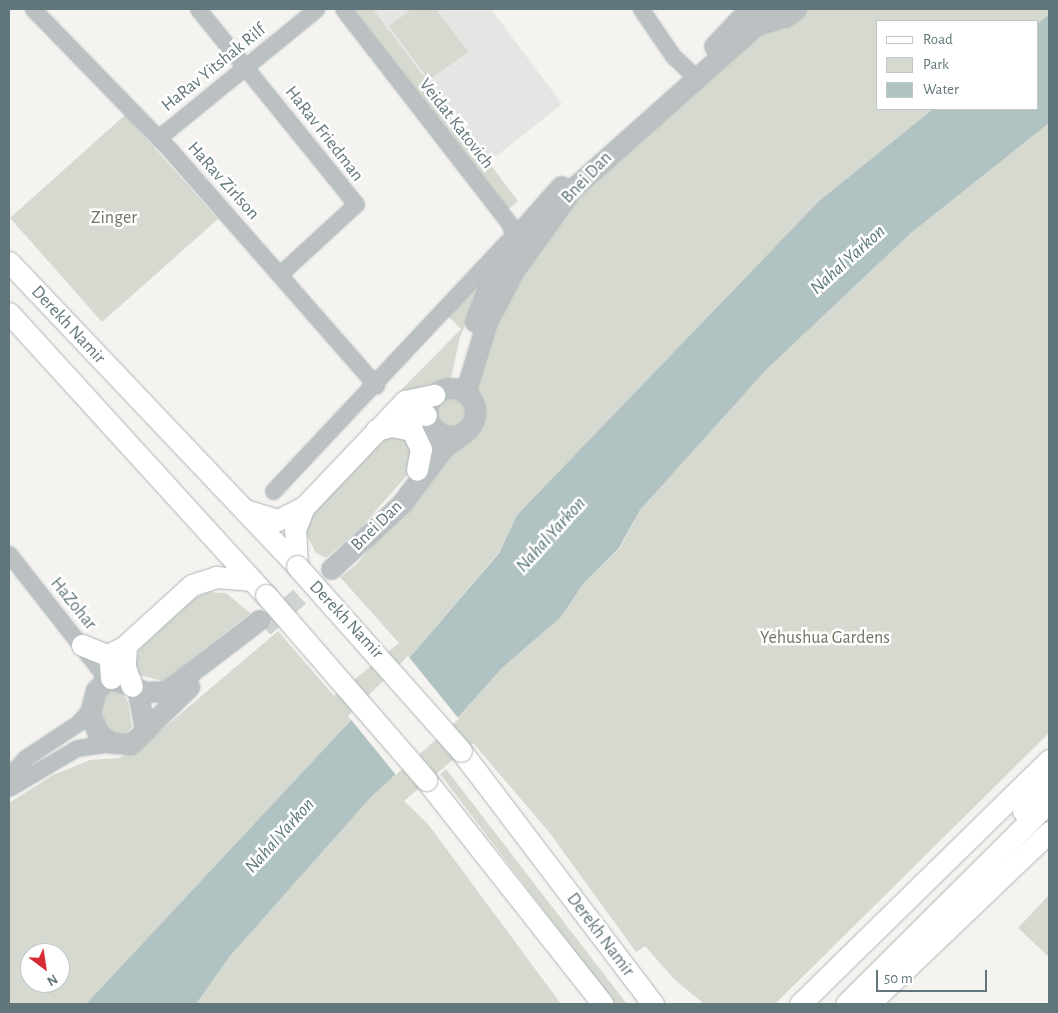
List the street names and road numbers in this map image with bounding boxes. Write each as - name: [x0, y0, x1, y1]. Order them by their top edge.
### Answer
- street label: HaRav Yitshak Rilf: [158, 19, 270, 117]
- street label: Veidat Katovich: [414, 75, 498, 173]
- street label: HaRav Friedman: [280, 82, 368, 186]
- street label: HaRav Zirlson: [182, 138, 264, 224]
- street label: Bnei Dan: [557, 148, 617, 208]
- street label: Derekh Namir: [26, 281, 110, 369]
- street label: Bnei Dan: [347, 496, 407, 556]
- street label: HaZohar: [45, 573, 101, 635]
- street label: Derekh Namir: [304, 576, 388, 664]
- street label: Derekh Namir: [562, 889, 638, 981]

